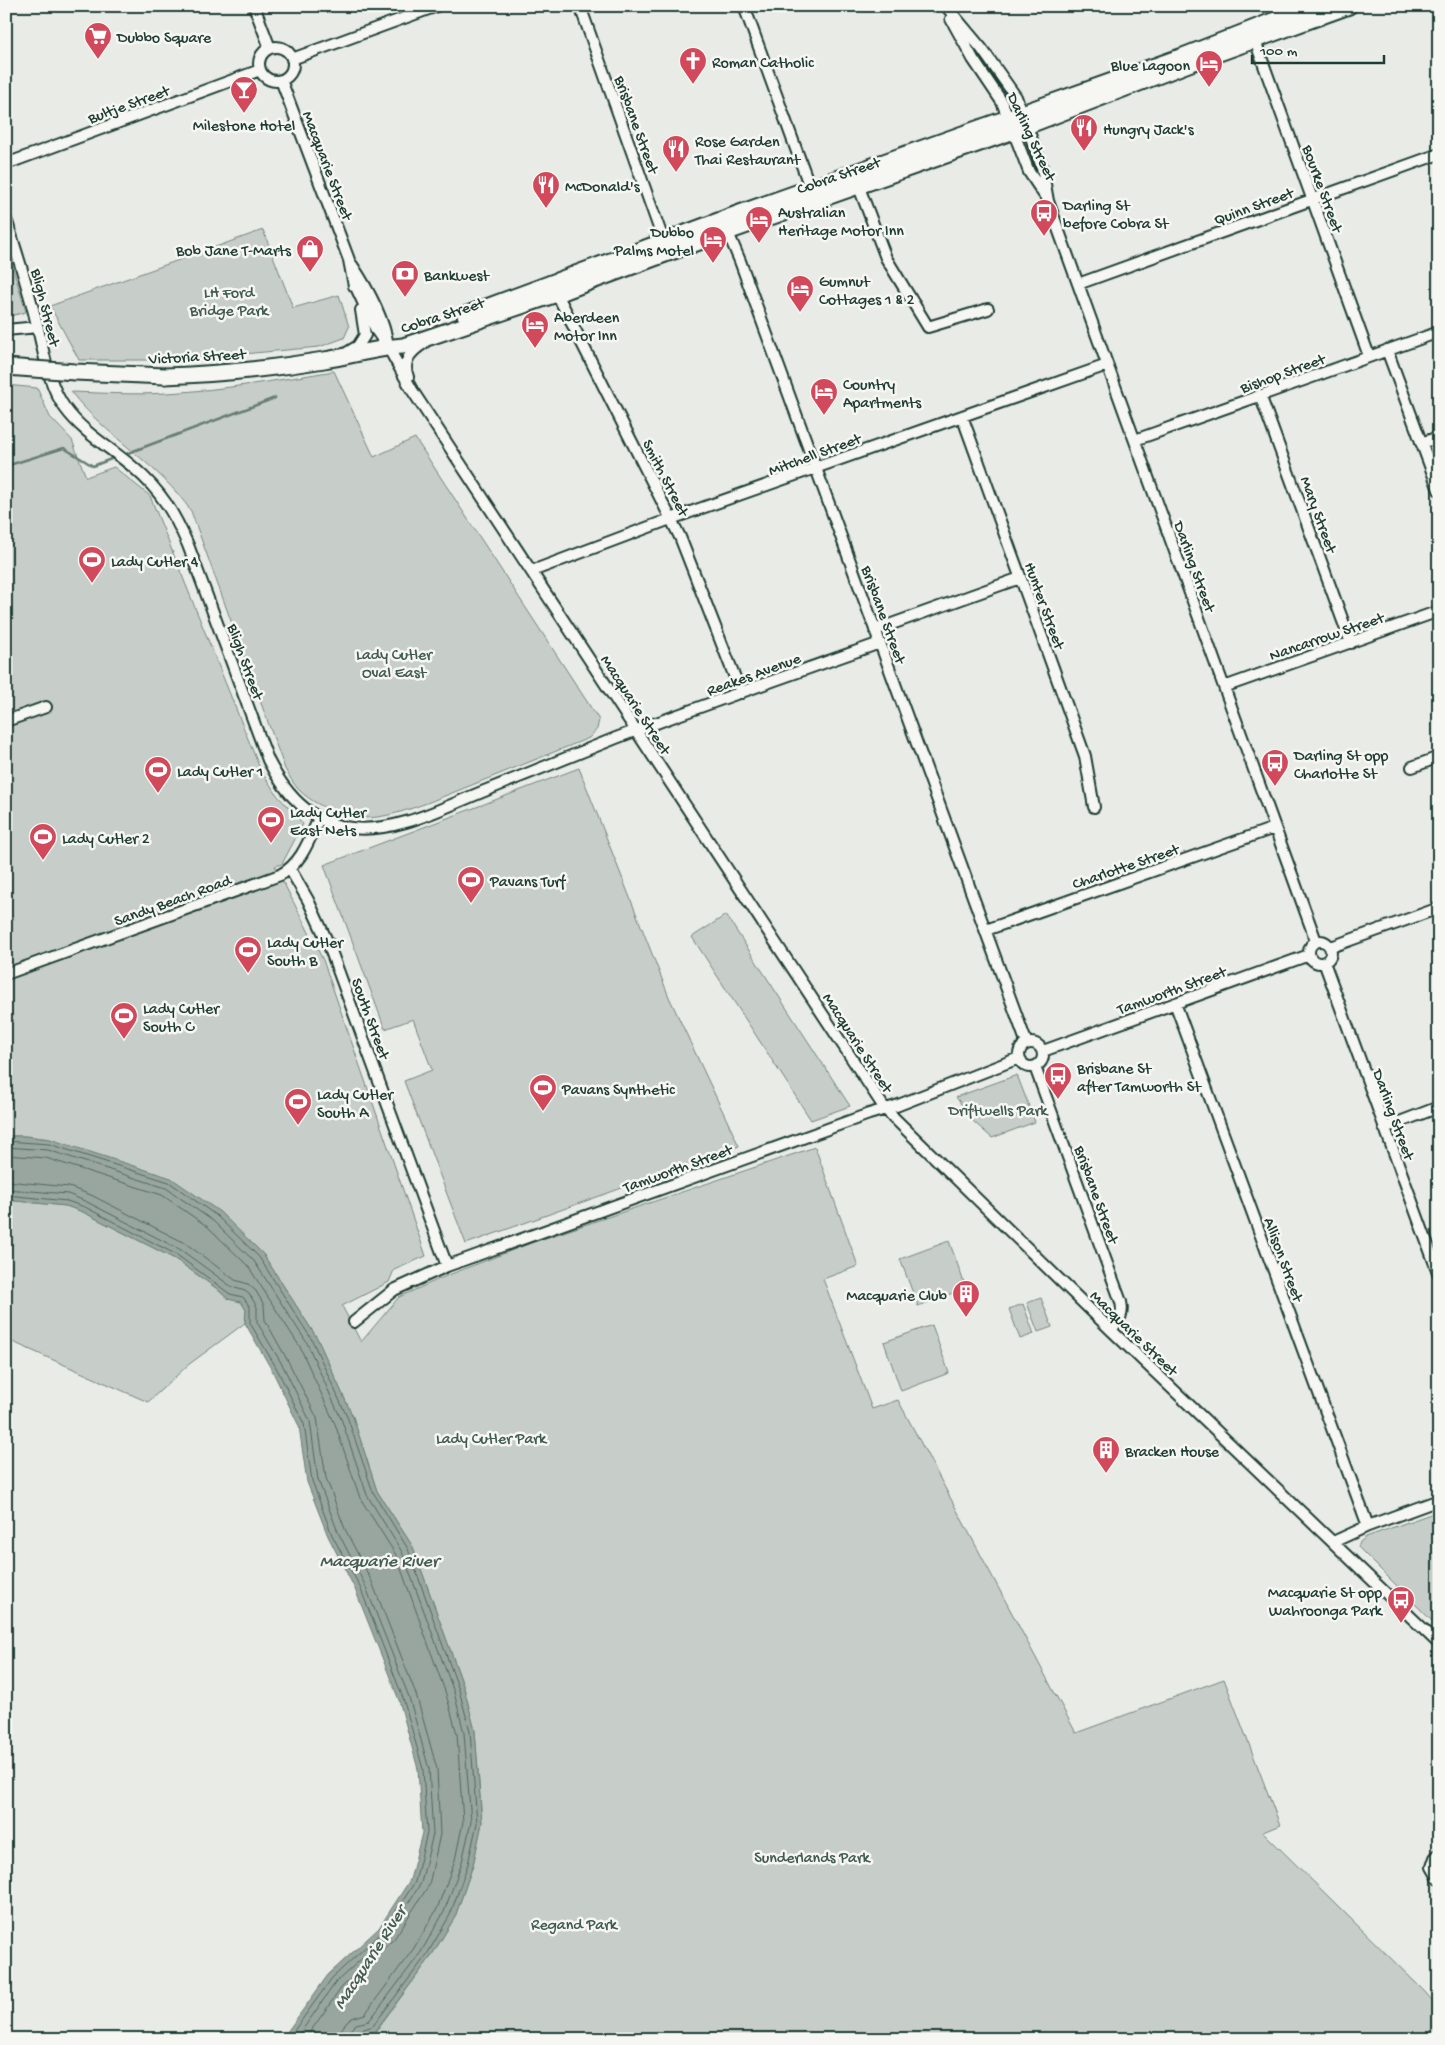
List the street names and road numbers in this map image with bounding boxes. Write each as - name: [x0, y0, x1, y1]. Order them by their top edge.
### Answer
- street label: Brisbane Street: [608, 73, 662, 178]
- street label: Bultje Street: [85, 82, 174, 130]
- street label: Darling Street: [1001, 89, 1059, 186]
- street label: Macquarie Street: [296, 109, 356, 225]
- street label: Bourke Street: [1296, 142, 1346, 237]
- street label: Cobra Street: [795, 154, 884, 200]
- street label: Quinn Street: [1212, 185, 1298, 231]
- street label: Bligh Street: [25, 266, 63, 350]
- street label: Cobra Street: [399, 294, 489, 340]
- street label: Victoria Street: [147, 346, 248, 371]
- street label: Bishop Street: [1237, 351, 1330, 400]
- street label: Mitchell Street: [766, 430, 865, 482]
- street label: Smith Street: [636, 437, 692, 522]
- street label: Mary Street: [1294, 474, 1340, 557]
- street label: Darling Street: [1167, 518, 1218, 617]
- street label: Hunter Street: [1018, 560, 1068, 654]
- street label: Brisbane Street: [855, 563, 909, 668]
- street label: Nancarrow Street: [1267, 609, 1388, 667]
- street label: Bligh Street: [221, 621, 267, 704]
- street label: Reakes Avenue: [705, 650, 805, 702]
- street label: Macquarie Street: [595, 652, 674, 761]
- street label: Charlotte Street: [1070, 841, 1183, 895]
- street label: Sandy Beach Road: [112, 872, 236, 932]
- street label: Tamworth Street: [1114, 963, 1231, 1021]
- street label: South Street: [345, 976, 393, 1064]
- street label: Macquarie Street: [817, 990, 896, 1099]
- street label: Darling Street: [1366, 1066, 1417, 1165]
- street label: Tamworth Street: [620, 1141, 737, 1199]
- street label: Brisbane Street: [1068, 1143, 1122, 1248]
- street label: Allison Street: [1258, 1216, 1306, 1306]
- street label: Macquarie Street: [1085, 1288, 1182, 1382]

